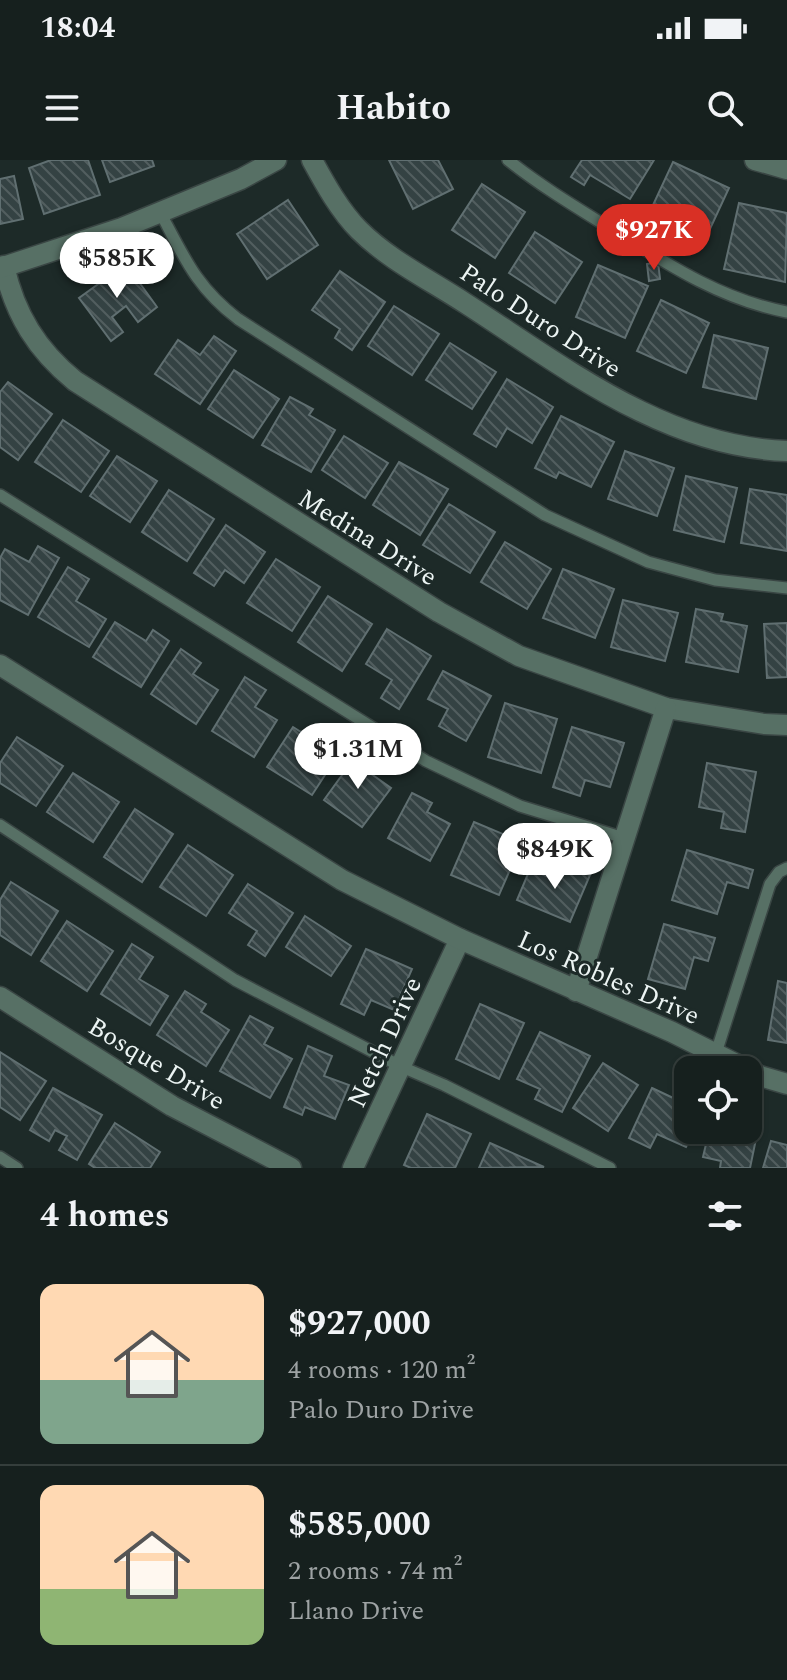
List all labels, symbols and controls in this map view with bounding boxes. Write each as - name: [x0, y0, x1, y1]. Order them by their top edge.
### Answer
- text: 18:04: [40, 5, 115, 51]
- text: Habito: [336, 81, 451, 136]
- icon: menu: [40, 86, 84, 130]
- icon: search: [703, 86, 747, 130]
- pin: $927K: [598, 204, 710, 272]
- text: $927K: [615, 210, 693, 250]
- pin: $585K: [61, 232, 173, 300]
- text: $585K: [78, 238, 156, 278]
- street label: Palo Duro Drive: [452, 253, 629, 388]
- street label: Medina Drive: [290, 479, 445, 597]
- pin: $1.31M: [293, 723, 423, 791]
- text: $1.31M: [312, 729, 404, 769]
- pin: $849K: [499, 823, 611, 891]
- text: $849K: [516, 829, 594, 869]
- street label: Los Robles Drive: [511, 920, 706, 1036]
- street label: Netch Drive: [337, 970, 433, 1114]
- street label: Bosque Drive: [80, 1007, 233, 1121]
- map controls: [674, 1056, 762, 1144]
- button: locate: [674, 1056, 762, 1144]
- text: 4 homes: [40, 1190, 170, 1242]
- icon: filters: [703, 1194, 747, 1238]
- text: $927,000: [288, 1298, 431, 1350]
- icon: home: [104, 1316, 200, 1412]
- text: 4 rooms · 120 m²: [288, 1350, 475, 1390]
- text: Palo Duro Drive: [288, 1390, 474, 1430]
- text: $585,000: [288, 1499, 431, 1551]
- icon: home: [104, 1517, 200, 1613]
- text: 2 rooms · 74 m²: [288, 1551, 462, 1591]
- text: Llano Drive: [288, 1591, 424, 1631]

